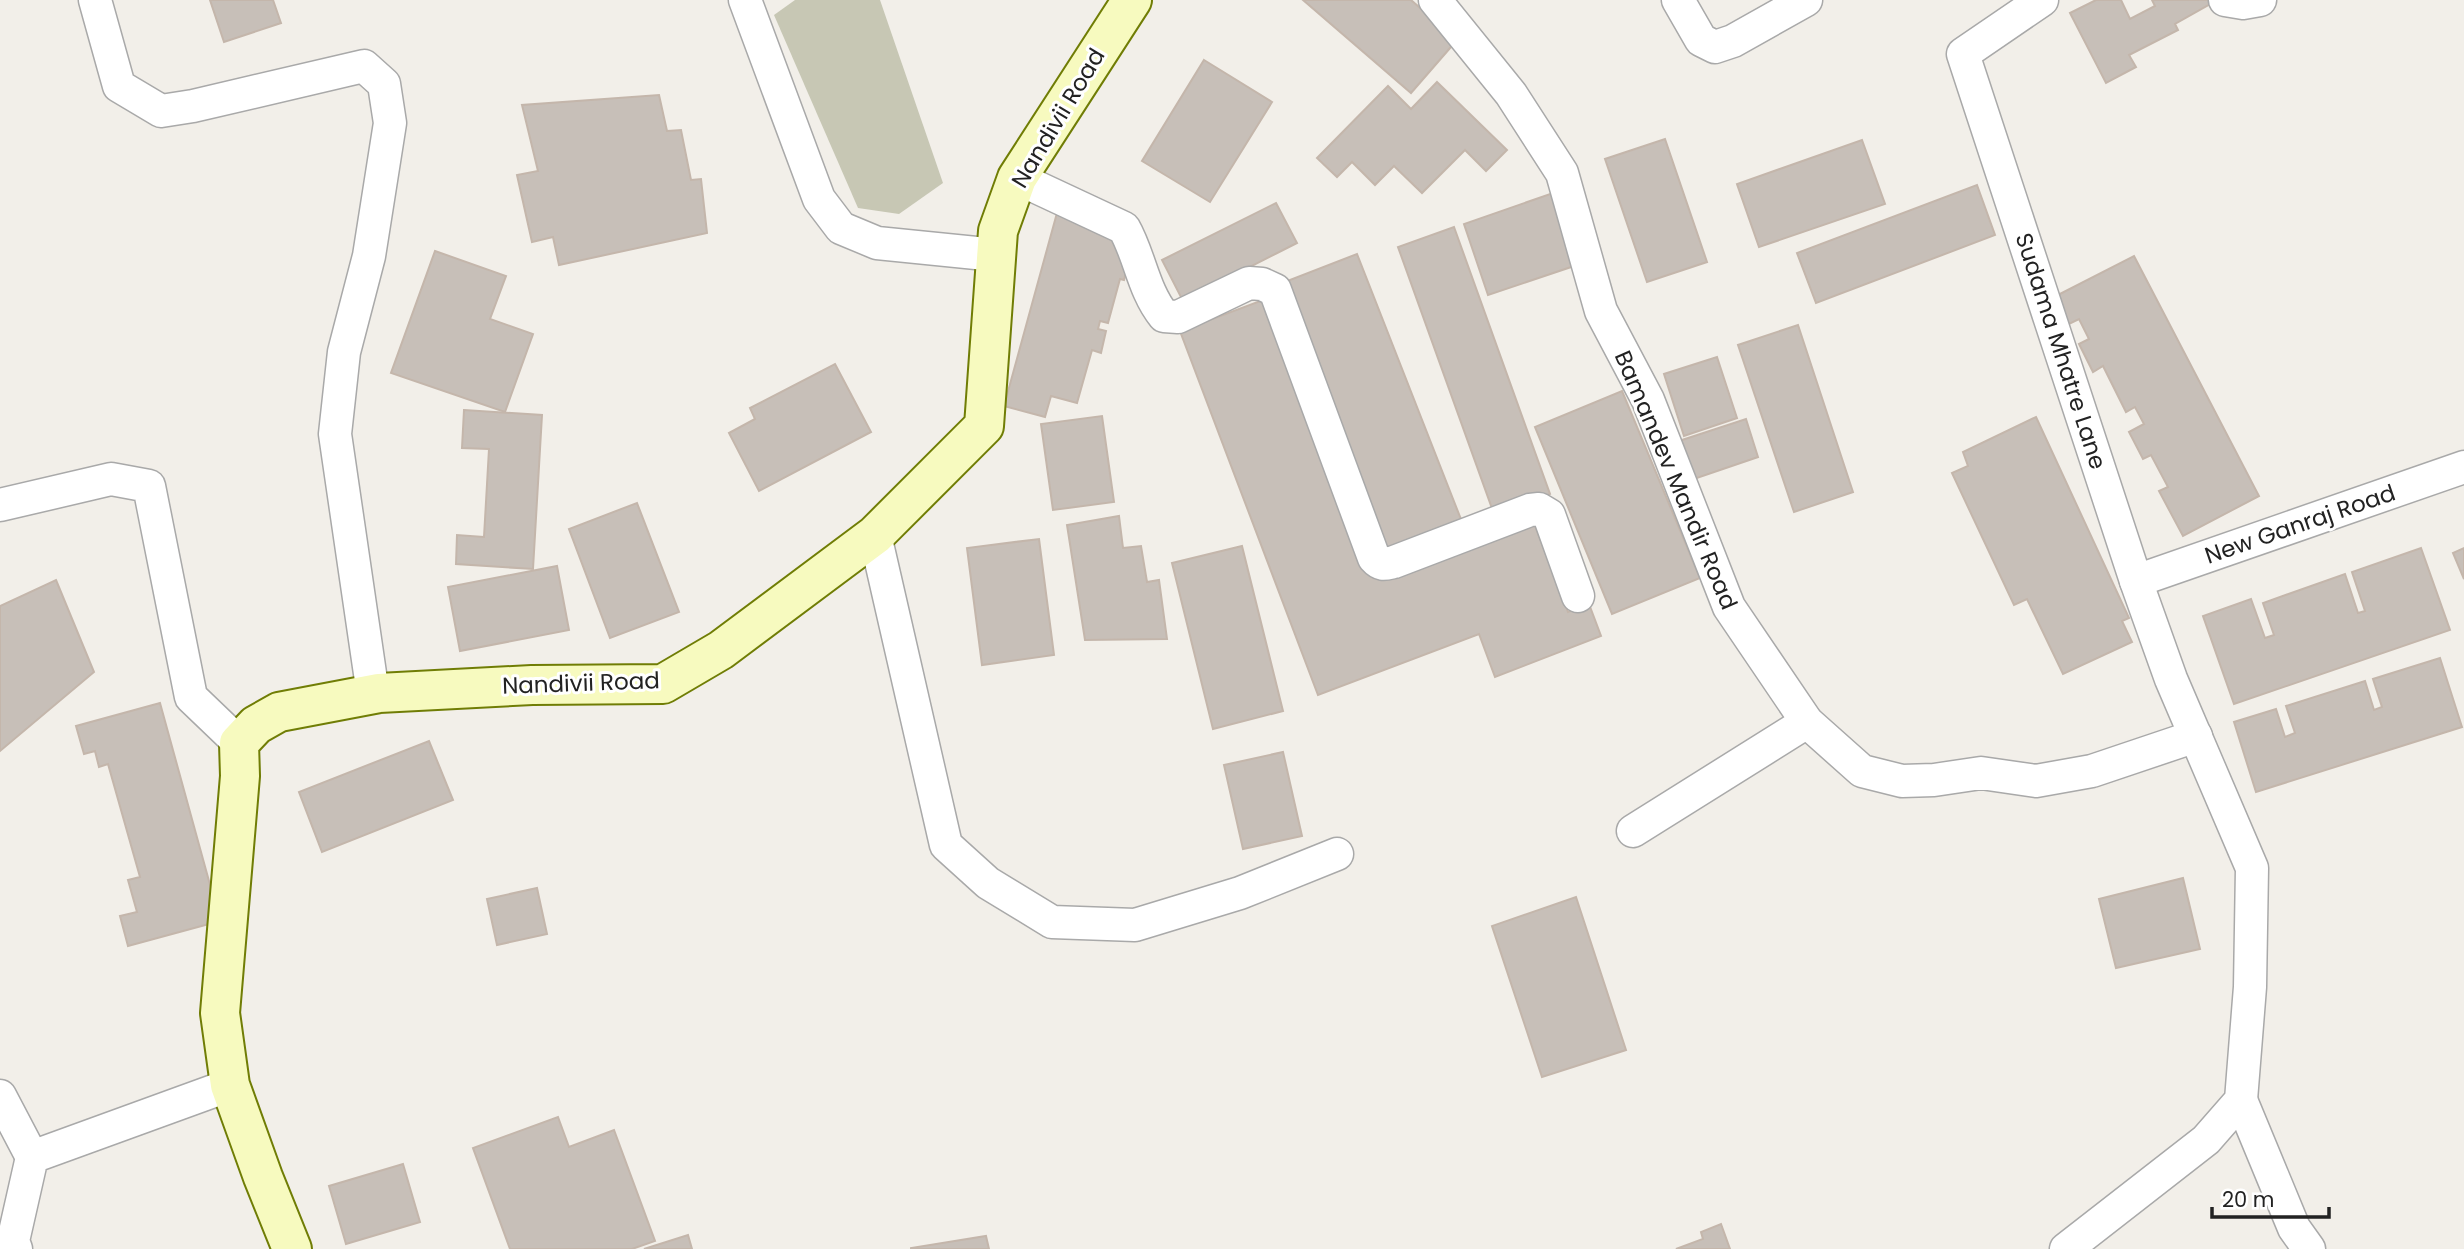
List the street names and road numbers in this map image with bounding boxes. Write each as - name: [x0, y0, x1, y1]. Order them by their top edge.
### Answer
- street label: Nandivii Road: [1004, 42, 1112, 194]
- street label: Sudama Mhatre Lane: [2008, 229, 2114, 473]
- street label: Bamandev Mandir Road: [1607, 346, 1745, 614]
- street label: New Ganraj Road: [2201, 476, 2399, 572]
- street label: Nandivii Road: [502, 664, 660, 702]

